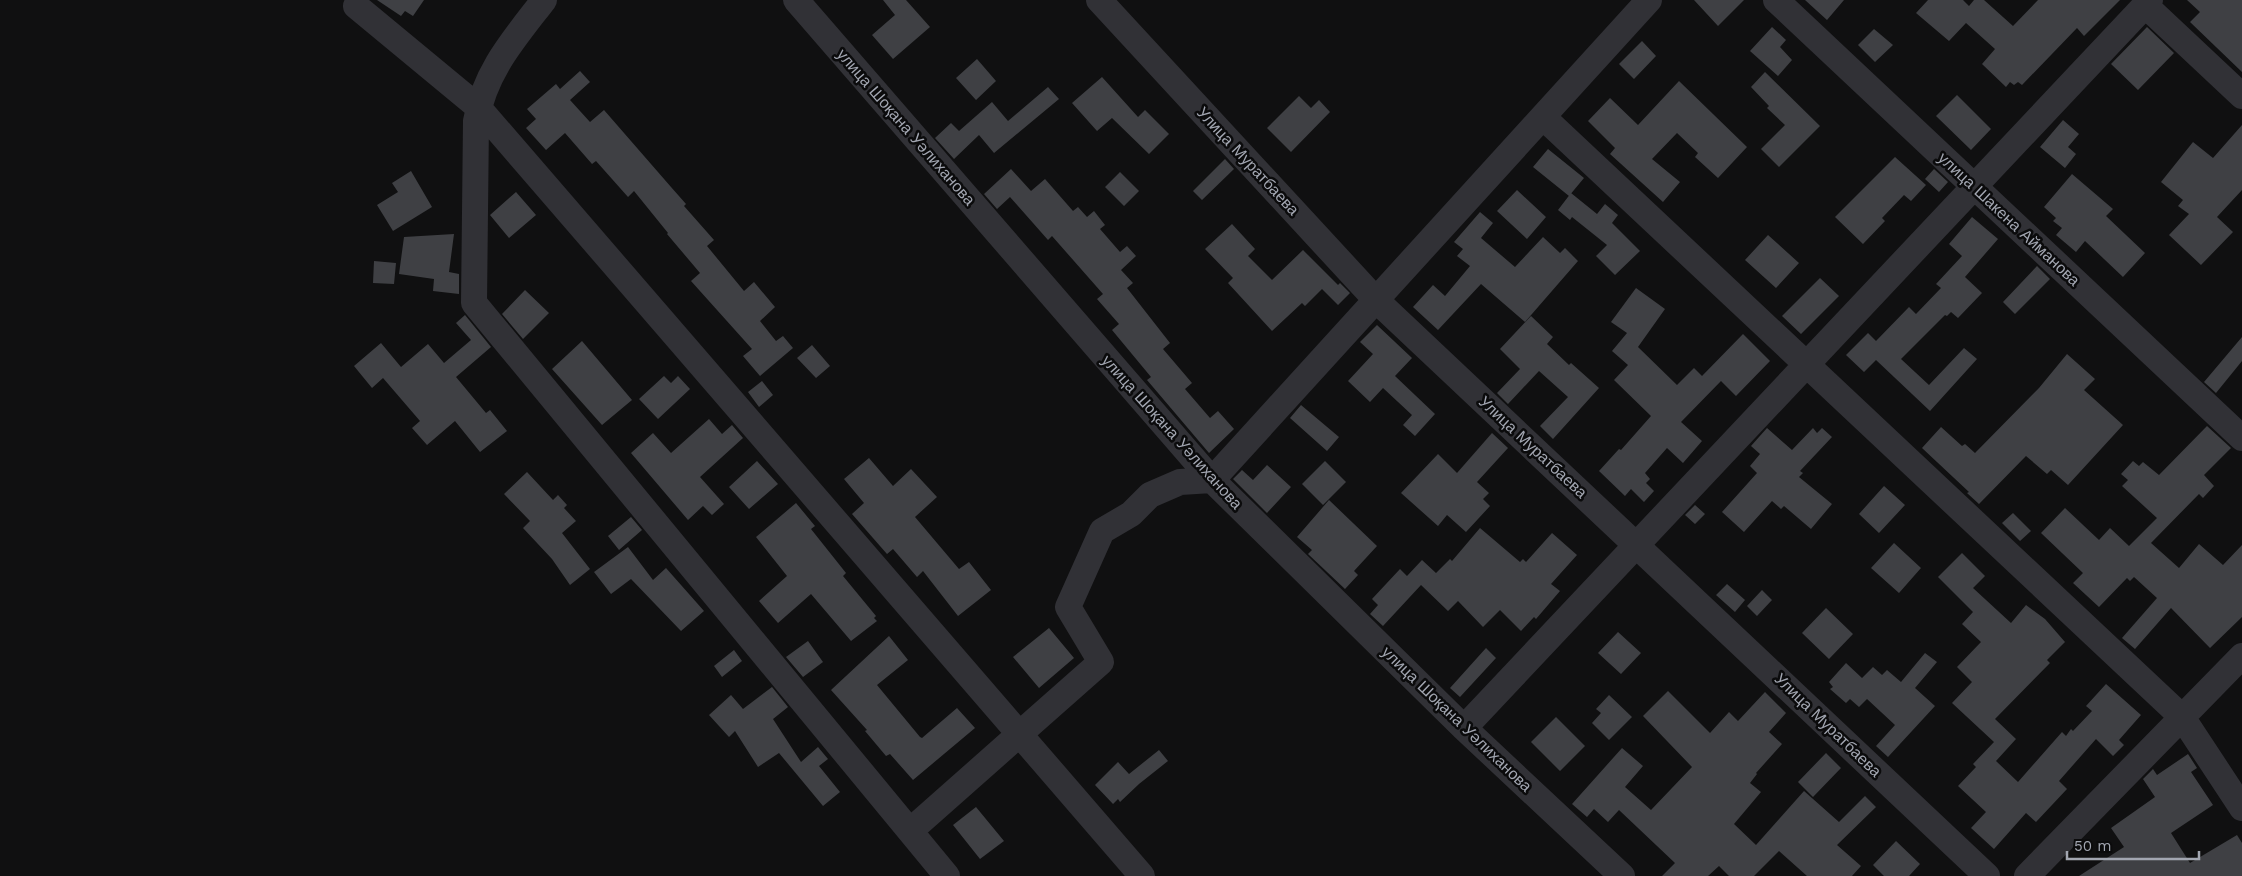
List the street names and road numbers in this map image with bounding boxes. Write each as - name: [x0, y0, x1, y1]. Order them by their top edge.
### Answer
- street label: улица Шоқана Уәлиханова: [833, 45, 979, 209]
- street label: Улица Муратбаева: [1193, 103, 1303, 219]
- street label: улица Шакена Айманова: [1934, 148, 2084, 290]
- street label: улица Шоқана Уәлиханова: [1098, 351, 1246, 513]
- street label: Улица Муратбаева: [1475, 392, 1591, 502]
- street label: улица Шоқана Уәлиханова: [1378, 642, 1536, 796]
- street label: Улица Муратбаева: [1771, 669, 1885, 781]

